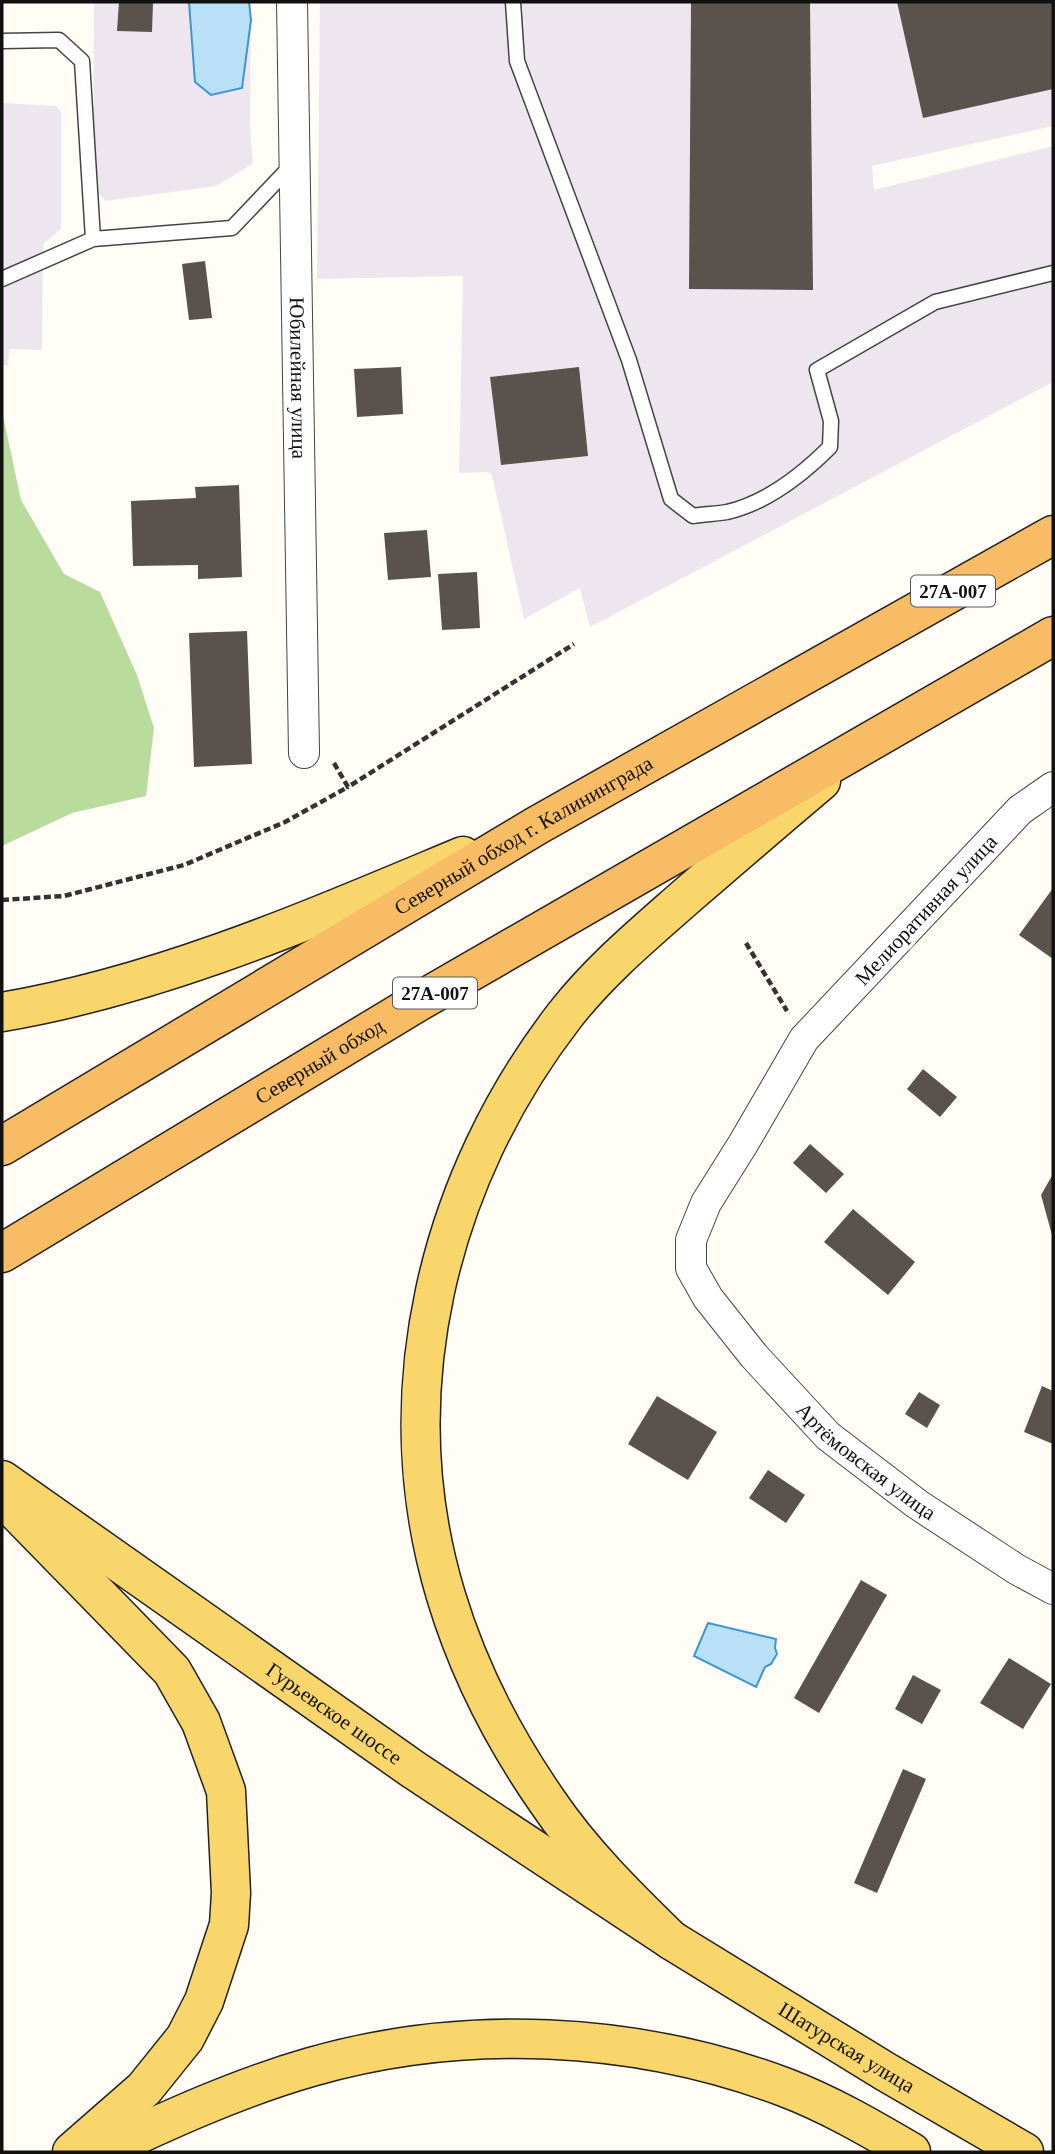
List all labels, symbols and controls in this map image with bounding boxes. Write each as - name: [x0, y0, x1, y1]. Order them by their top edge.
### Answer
- street label: Юбилейная улица: [285, 297, 311, 460]
- road number: 27А-007: [911, 576, 995, 606]
- street label: Северный обход г. Калининграда: [390, 750, 657, 920]
- street label: Мелиоративная улица: [850, 829, 1002, 990]
- road number: 27А-007: [393, 978, 477, 1009]
- street label: Северный обход: [251, 1013, 389, 1109]
- street label: Артёмовская улица: [791, 1398, 941, 1525]
- street label: Гурьевское шоссе: [262, 1658, 406, 1770]
- street label: Шатурская улица: [774, 1997, 920, 2098]

